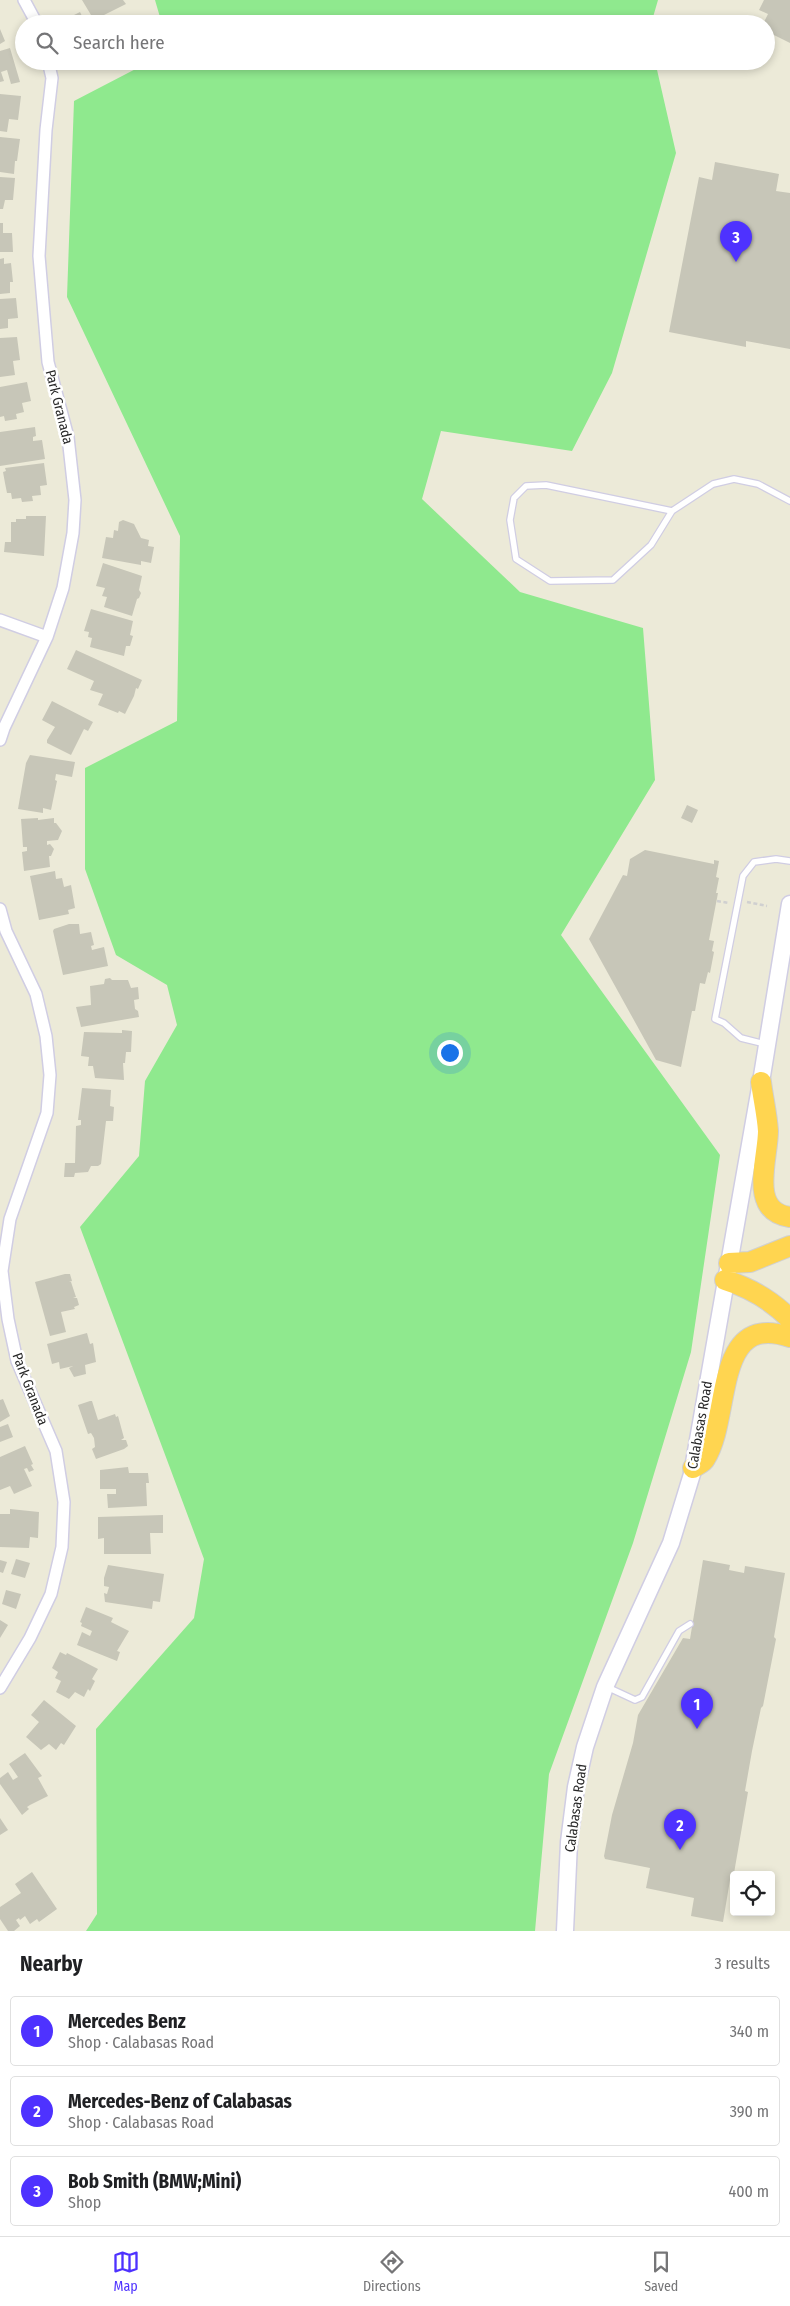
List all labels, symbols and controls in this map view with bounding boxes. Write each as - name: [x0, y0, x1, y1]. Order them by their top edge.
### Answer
- search box: [15, 15, 775, 70]
- icon: search: [33, 29, 61, 57]
- text: Search here: [73, 31, 165, 54]
- pin: 3: [720, 221, 752, 262]
- street label: Park Granada: [42, 368, 76, 446]
- your location: [437, 1040, 463, 1066]
- street label: Park Granada: [8, 1350, 52, 1428]
- street label: Calabasas Road: [684, 1380, 716, 1470]
- pin: 1: [681, 1688, 713, 1729]
- street label: Calabasas Road: [561, 1763, 591, 1853]
- pin: 2: [664, 1809, 696, 1850]
- map controls: [730, 1871, 775, 1916]
- button: locate: [730, 1871, 775, 1916]
- text: Nearby: [20, 1951, 82, 1977]
- text: 3 results: [714, 1954, 770, 1973]
- text: Mercedes Benz: [68, 2010, 186, 2033]
- text: 1: [34, 2022, 40, 2041]
- text: 340 m: [730, 2022, 769, 2041]
- text: Shop · Calabasas Road: [68, 2033, 214, 2052]
- text: Mercedes-Benz of Calabasas: [68, 2090, 292, 2113]
- text: 2: [33, 2102, 41, 2121]
- text: 390 m: [730, 2102, 769, 2121]
- text: Shop · Calabasas Road: [68, 2113, 214, 2132]
- text: Bob Smith (BMW;Mini): [68, 2170, 241, 2193]
- text: 3: [33, 2182, 41, 2201]
- text: 400 m: [729, 2182, 769, 2201]
- text: Shop: [68, 2193, 101, 2212]
- tab: Map: [112, 2248, 140, 2295]
- tab: Directions: [363, 2248, 421, 2295]
- tab: Saved: [644, 2248, 678, 2295]

